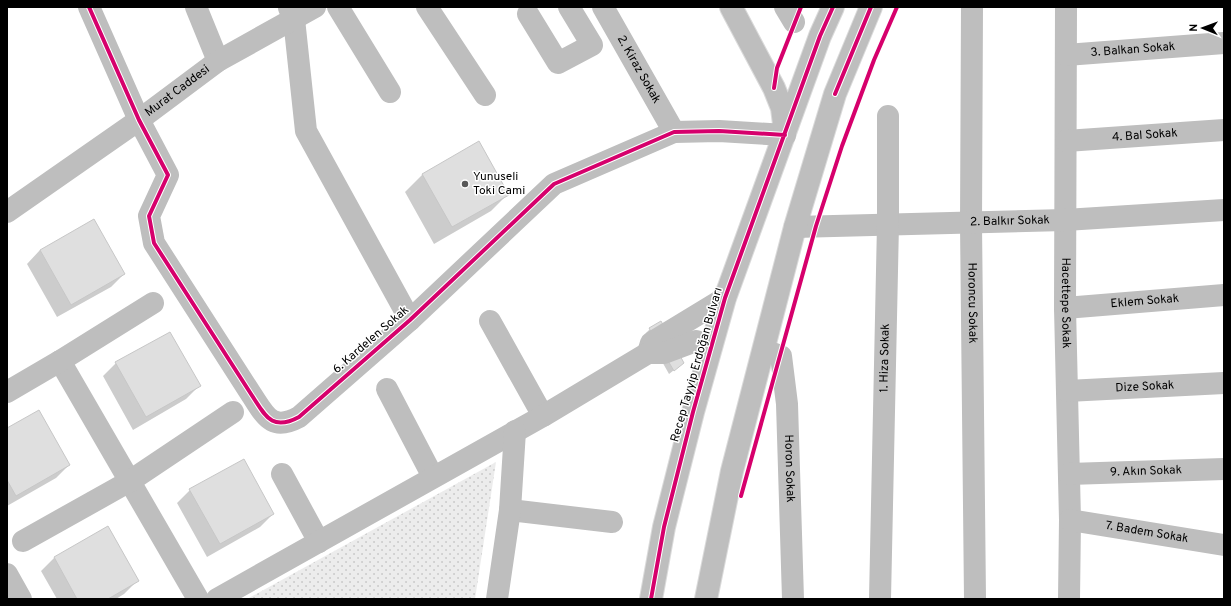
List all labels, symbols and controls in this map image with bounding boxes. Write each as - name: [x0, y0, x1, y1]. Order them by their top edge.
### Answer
- north arrow: [1183, 8, 1223, 48]
- text: N: [1187, 24, 1201, 32]
- street label: 2. Kiraz Sokak: [613, 33, 664, 107]
- street label: 3. Balkan Sokak: [1090, 39, 1176, 61]
- street label: Murat Caddesi: [142, 62, 213, 121]
- street label: 4. Bal Sokak: [1111, 125, 1178, 146]
- place label: Yunuseli Toki Cami: [473, 169, 525, 199]
- marker: Yunuseli Toki Cami: [460, 179, 470, 189]
- street label: 2. Balkır Sokak: [970, 212, 1050, 230]
- street label: Hacettepe Sokak: [1057, 257, 1074, 349]
- street label: Horoncu Sokak: [963, 262, 980, 344]
- street label: Recep Tayyip Erdoğan Bulvarı: [667, 286, 727, 444]
- street label: Eklem Sokak: [1110, 291, 1180, 312]
- street label: 6. Kardelen Sokak: [329, 302, 413, 378]
- street label: 1. Hiza Sokak: [876, 323, 894, 393]
- street label: Dize Sokak: [1115, 378, 1175, 397]
- street label: Horon Sokak: [780, 434, 798, 503]
- street label: 9. Akın Sokak: [1110, 462, 1182, 481]
- street label: 7. Badem Sokak: [1104, 518, 1190, 547]

